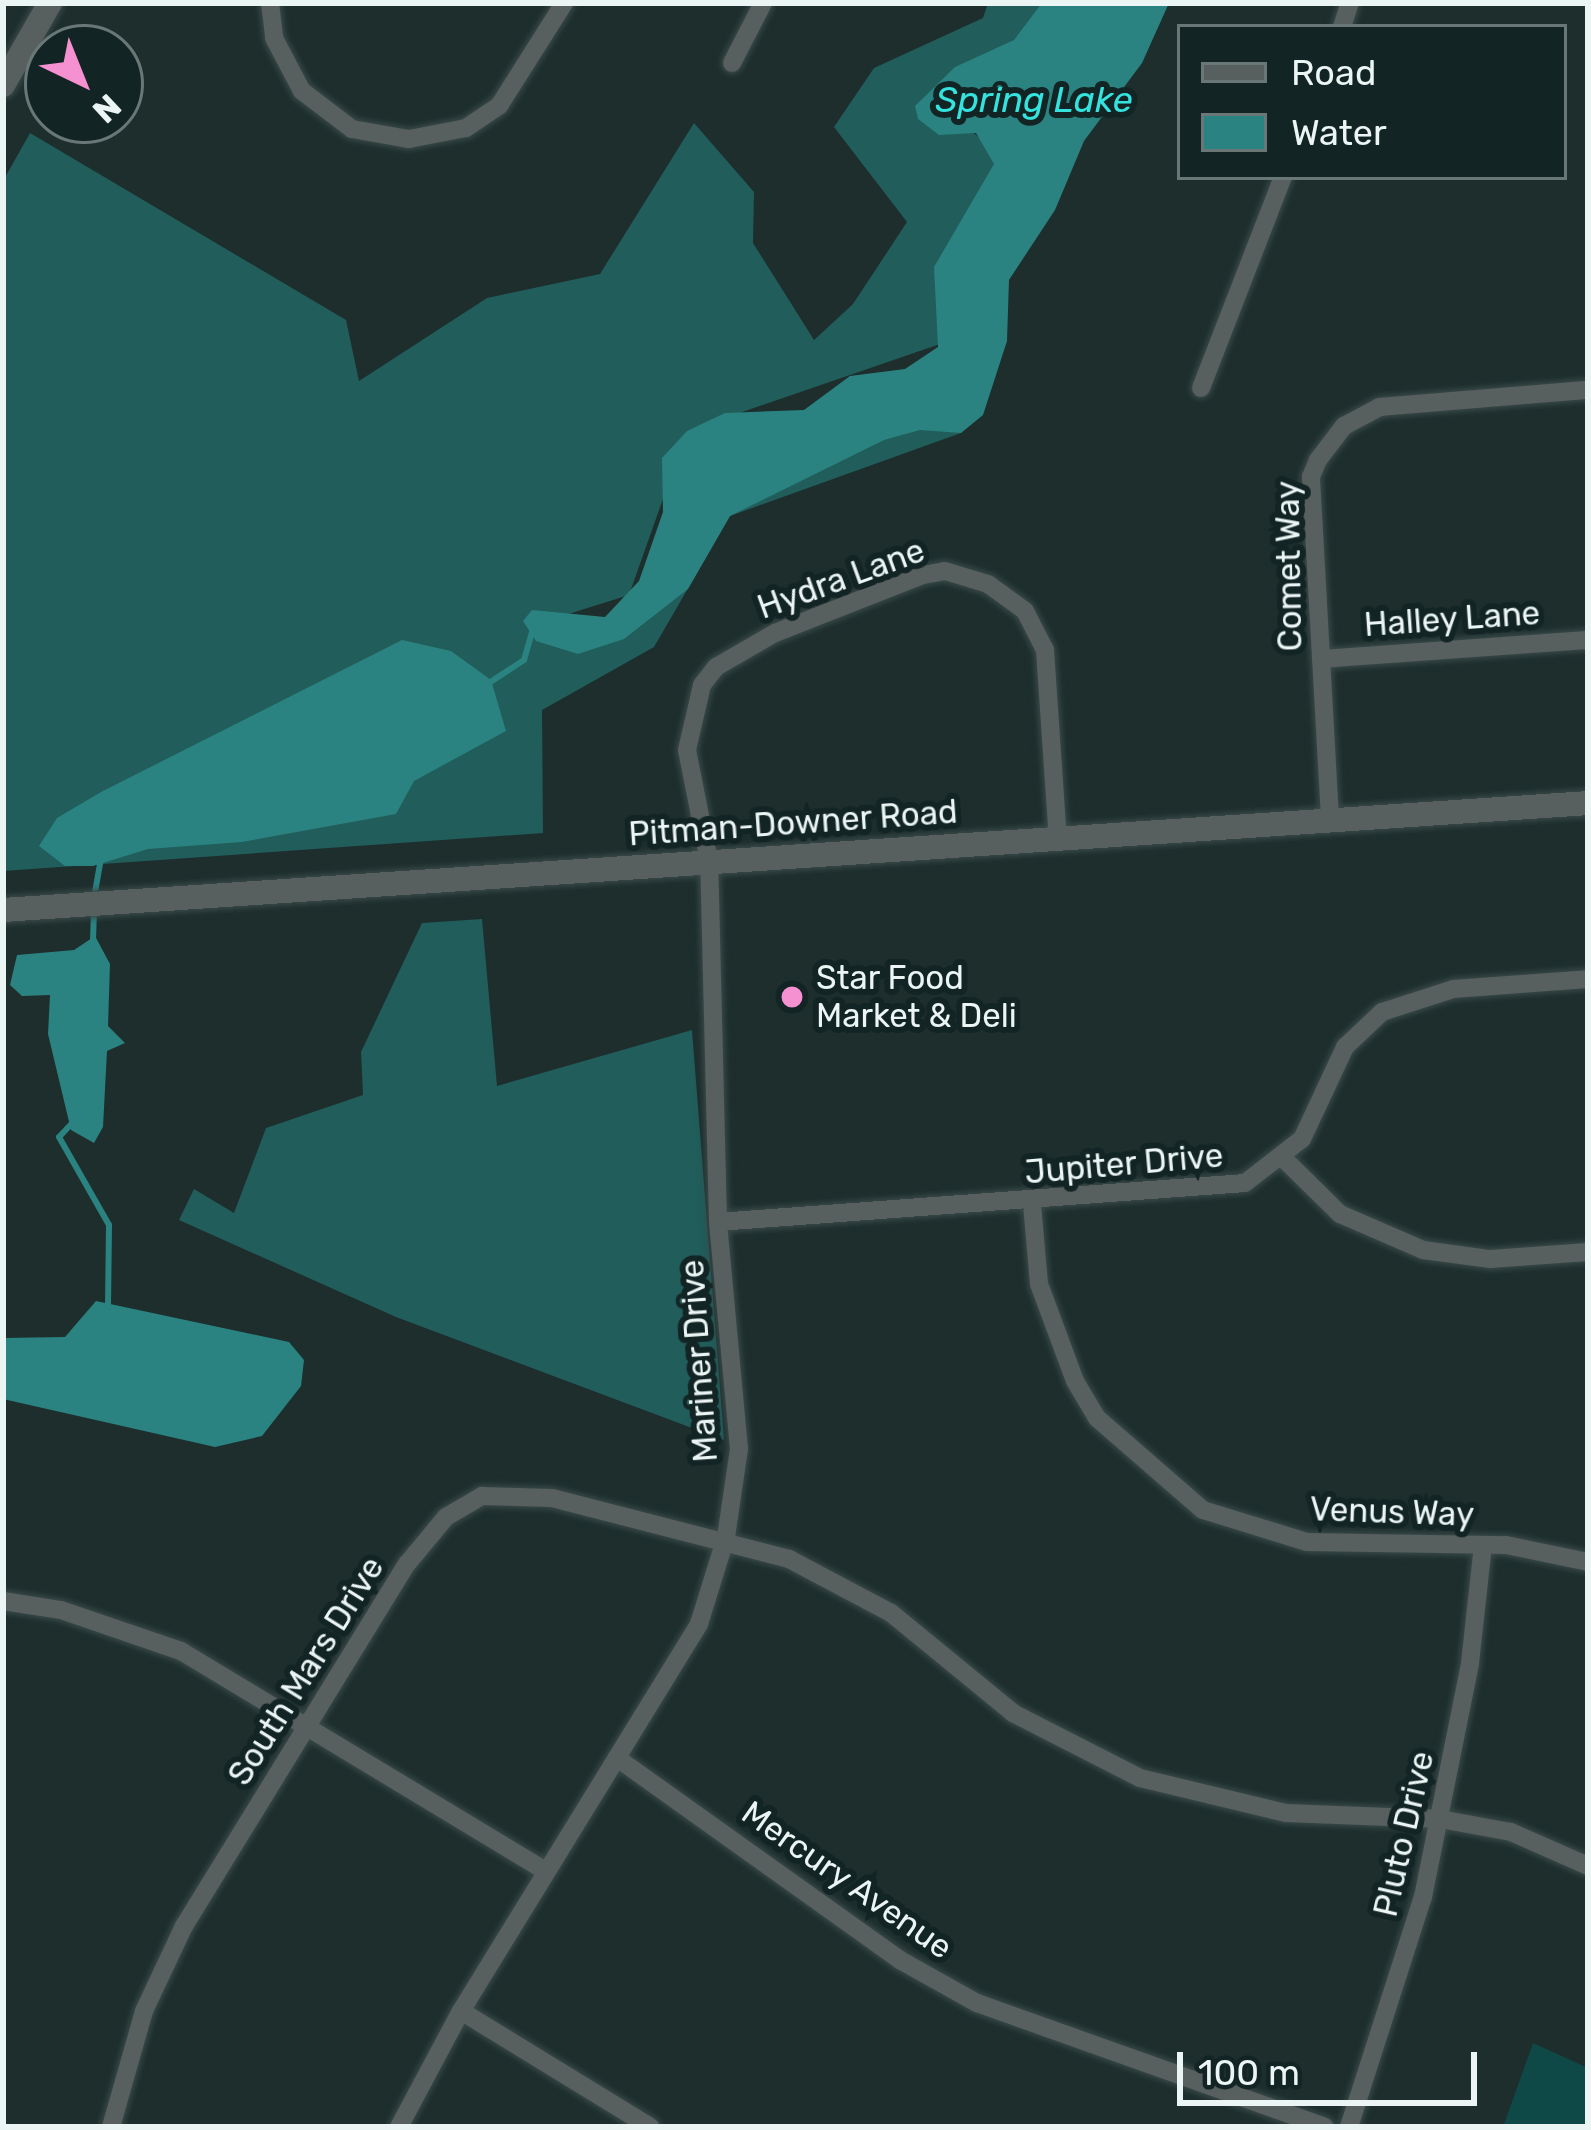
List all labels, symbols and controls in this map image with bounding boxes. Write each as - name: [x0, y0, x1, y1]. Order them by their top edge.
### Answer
- north arrow: [24, 24, 144, 144]
- legend: [1177, 24, 1567, 180]
- text: Road: [1291, 51, 1376, 94]
- water label: Spring Lake: [935, 78, 1133, 122]
- text: N: [85, 86, 129, 131]
- text: Water: [1291, 111, 1387, 154]
- street label: Comet Way: [1268, 480, 1310, 652]
- street label: Hydra Lane: [752, 531, 930, 627]
- street label: Halley Lane: [1362, 593, 1542, 645]
- street label: Pitman-Downer Road: [627, 792, 959, 854]
- place label: Star Food Market & Deli: [816, 958, 1017, 1036]
- marker: Star Food Market & Deli: [779, 984, 805, 1010]
- street label: Jupiter Drive: [1023, 1136, 1225, 1192]
- street label: Mariner Drive: [672, 1258, 726, 1464]
- street label: Venus Way: [1309, 1489, 1475, 1535]
- street label: South Mars Drive: [220, 1550, 392, 1792]
- street label: Pluto Drive: [1366, 1747, 1442, 1921]
- street label: Mercury Avenue: [733, 1792, 961, 1968]
- scale bar: [1183, 2028, 1483, 2102]
- text: 100 m: [1198, 2051, 1300, 2094]

